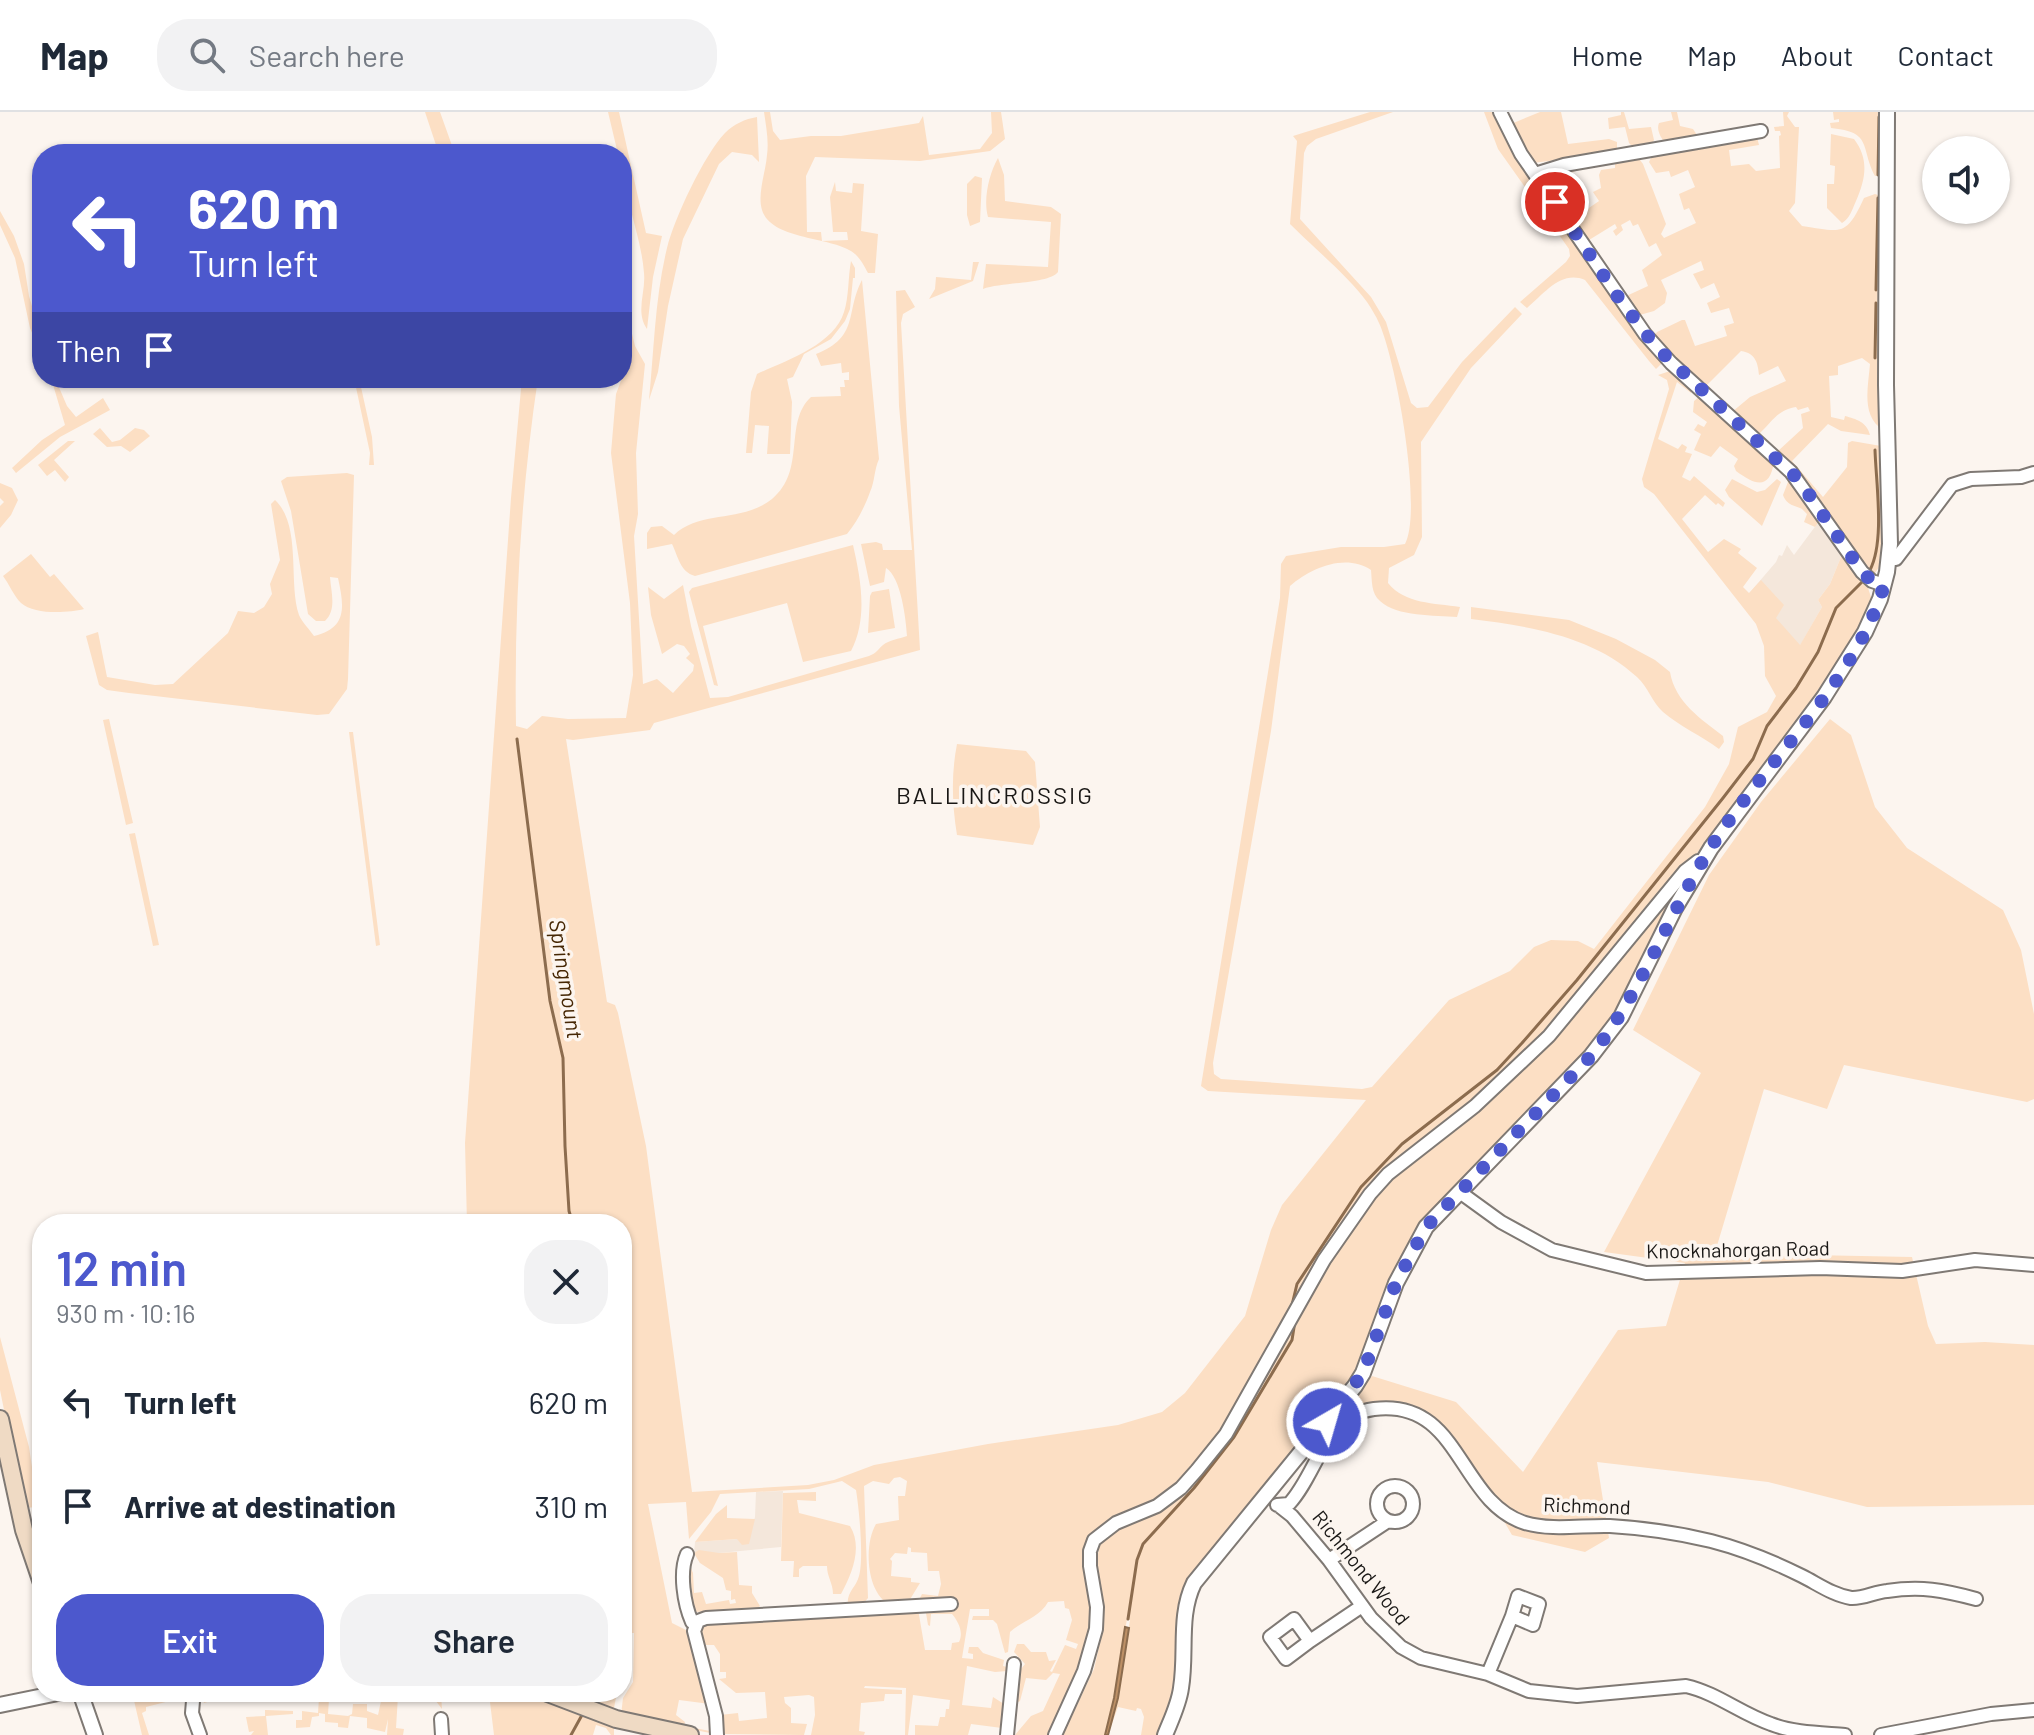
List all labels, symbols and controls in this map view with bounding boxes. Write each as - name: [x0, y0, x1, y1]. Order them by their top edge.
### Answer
- search box: [157, 19, 717, 91]
- text: Map: [40, 32, 109, 78]
- icon: search: [185, 33, 229, 77]
- text: Search here: [249, 37, 405, 73]
- text: Home: [1572, 38, 1643, 72]
- text: Map: [1687, 38, 1737, 72]
- text: About: [1781, 38, 1853, 72]
- text: Contact: [1897, 38, 1994, 72]
- map controls: [1922, 136, 2010, 224]
- button: sound: [1922, 136, 2010, 224]
- pin: [1521, 168, 1589, 236]
- text: 620 m: [188, 173, 339, 240]
- icon: left: [56, 176, 160, 280]
- icon: arrive: [1533, 180, 1577, 224]
- text: Turn left: [188, 241, 319, 284]
- icon: arrive: [137, 328, 181, 372]
- text: Then: [56, 332, 121, 368]
- district label: BALLINCROSSIG: [896, 780, 1094, 809]
- water label: Springmount: [545, 917, 589, 1040]
- street label: Knocknahorgan Road: [1646, 1235, 1830, 1263]
- text: 12 min: [56, 1238, 187, 1296]
- button: close: [524, 1240, 608, 1324]
- text: 930 m · 10:16: [56, 1297, 195, 1328]
- icon: left: [56, 1380, 100, 1424]
- position arrow: [1285, 1380, 1369, 1464]
- text: Turn left: [124, 1384, 237, 1420]
- text: 620 m: [529, 1384, 608, 1420]
- icon: arrive: [56, 1484, 100, 1528]
- text: Arrive at destination: [124, 1488, 396, 1524]
- text: 310 m: [535, 1488, 608, 1524]
- street label: Richmond: [1543, 1491, 1631, 1519]
- street label: Richmond Wood: [1308, 1505, 1415, 1630]
- button: Exit: [56, 1594, 324, 1686]
- button: Share: [340, 1594, 608, 1686]

